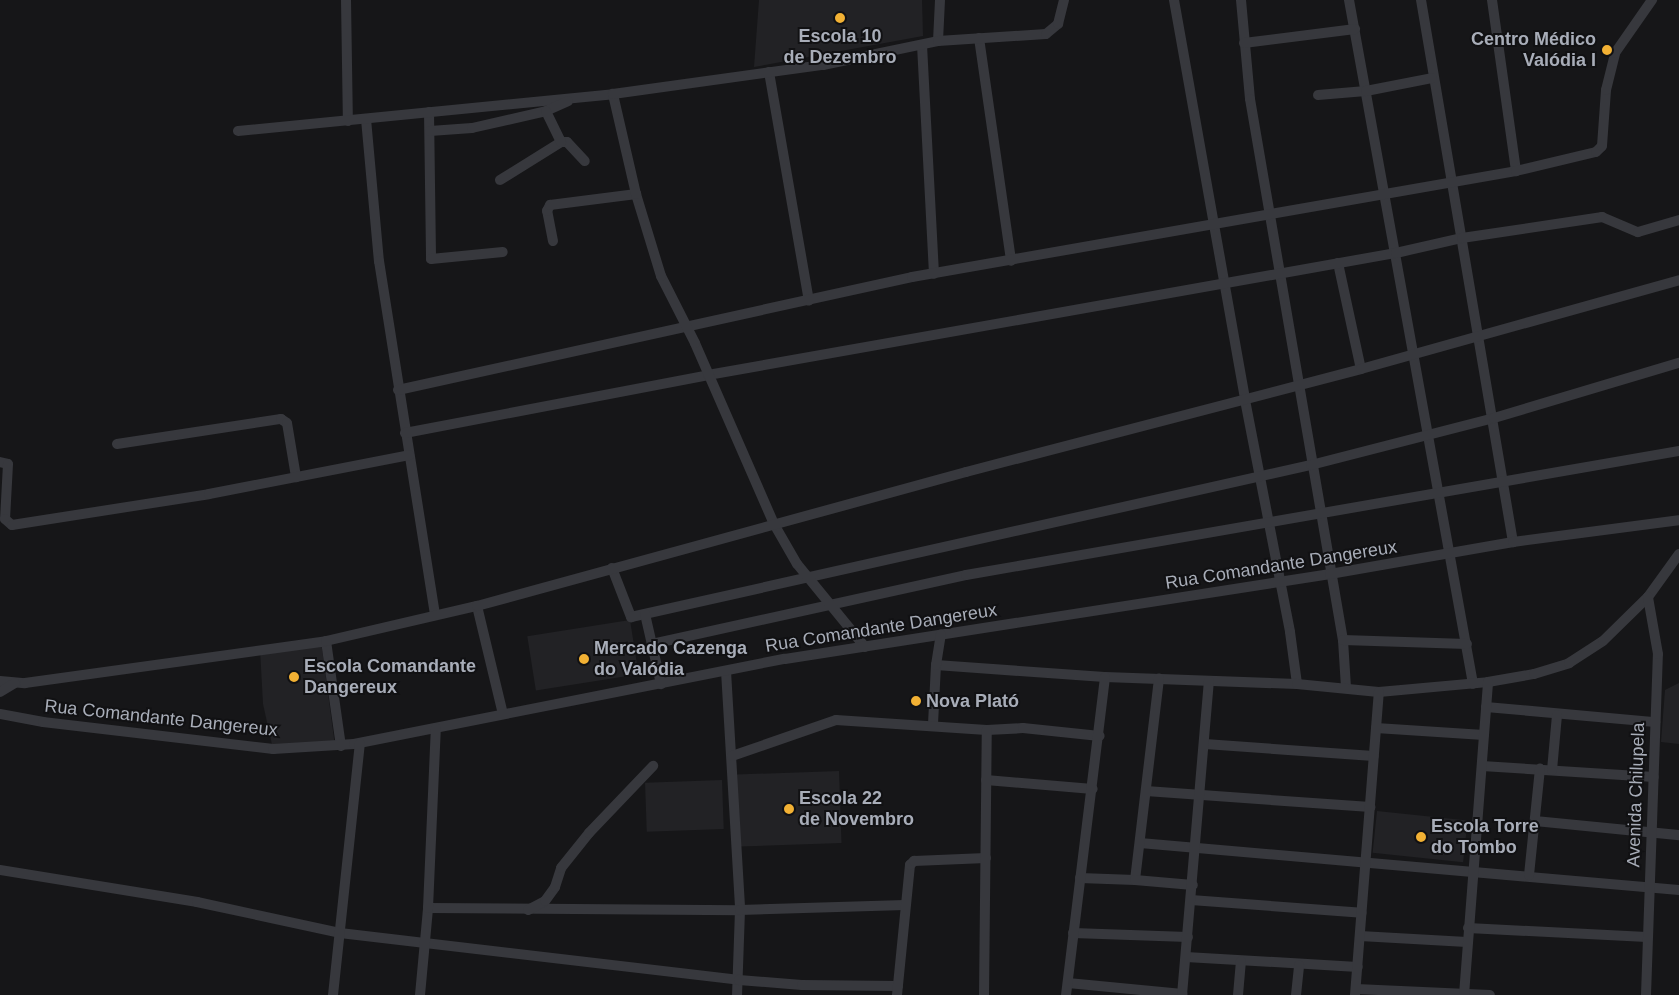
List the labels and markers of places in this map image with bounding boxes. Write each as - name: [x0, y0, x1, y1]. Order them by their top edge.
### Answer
- marker: Escola 10 de Dezembro: [834, 12, 846, 24]
- place label: Escola 10 de Dezembro: [783, 26, 897, 68]
- place label: Centro Médico Valódia I: [1471, 29, 1596, 72]
- marker: Centro Médico Valódia I: [1600, 43, 1614, 57]
- place label: Mercado Cazenga do Valódia: [594, 638, 747, 681]
- marker: Mercado Cazenga do Valódia: [578, 653, 590, 665]
- place label: Escola Comandante Dangereux: [304, 656, 476, 699]
- marker: Escola Comandante Dangereux: [288, 671, 300, 683]
- place label: Nova Plató: [926, 690, 1019, 712]
- marker: Nova Plató: [910, 695, 922, 707]
- place label: Escola 22 de Novembro: [799, 788, 914, 831]
- marker: Escola 22 de Novembro: [783, 803, 795, 815]
- place label: Escola Torre do Tombo: [1431, 816, 1539, 859]
- marker: Escola Torre do Tombo: [1415, 831, 1427, 843]

